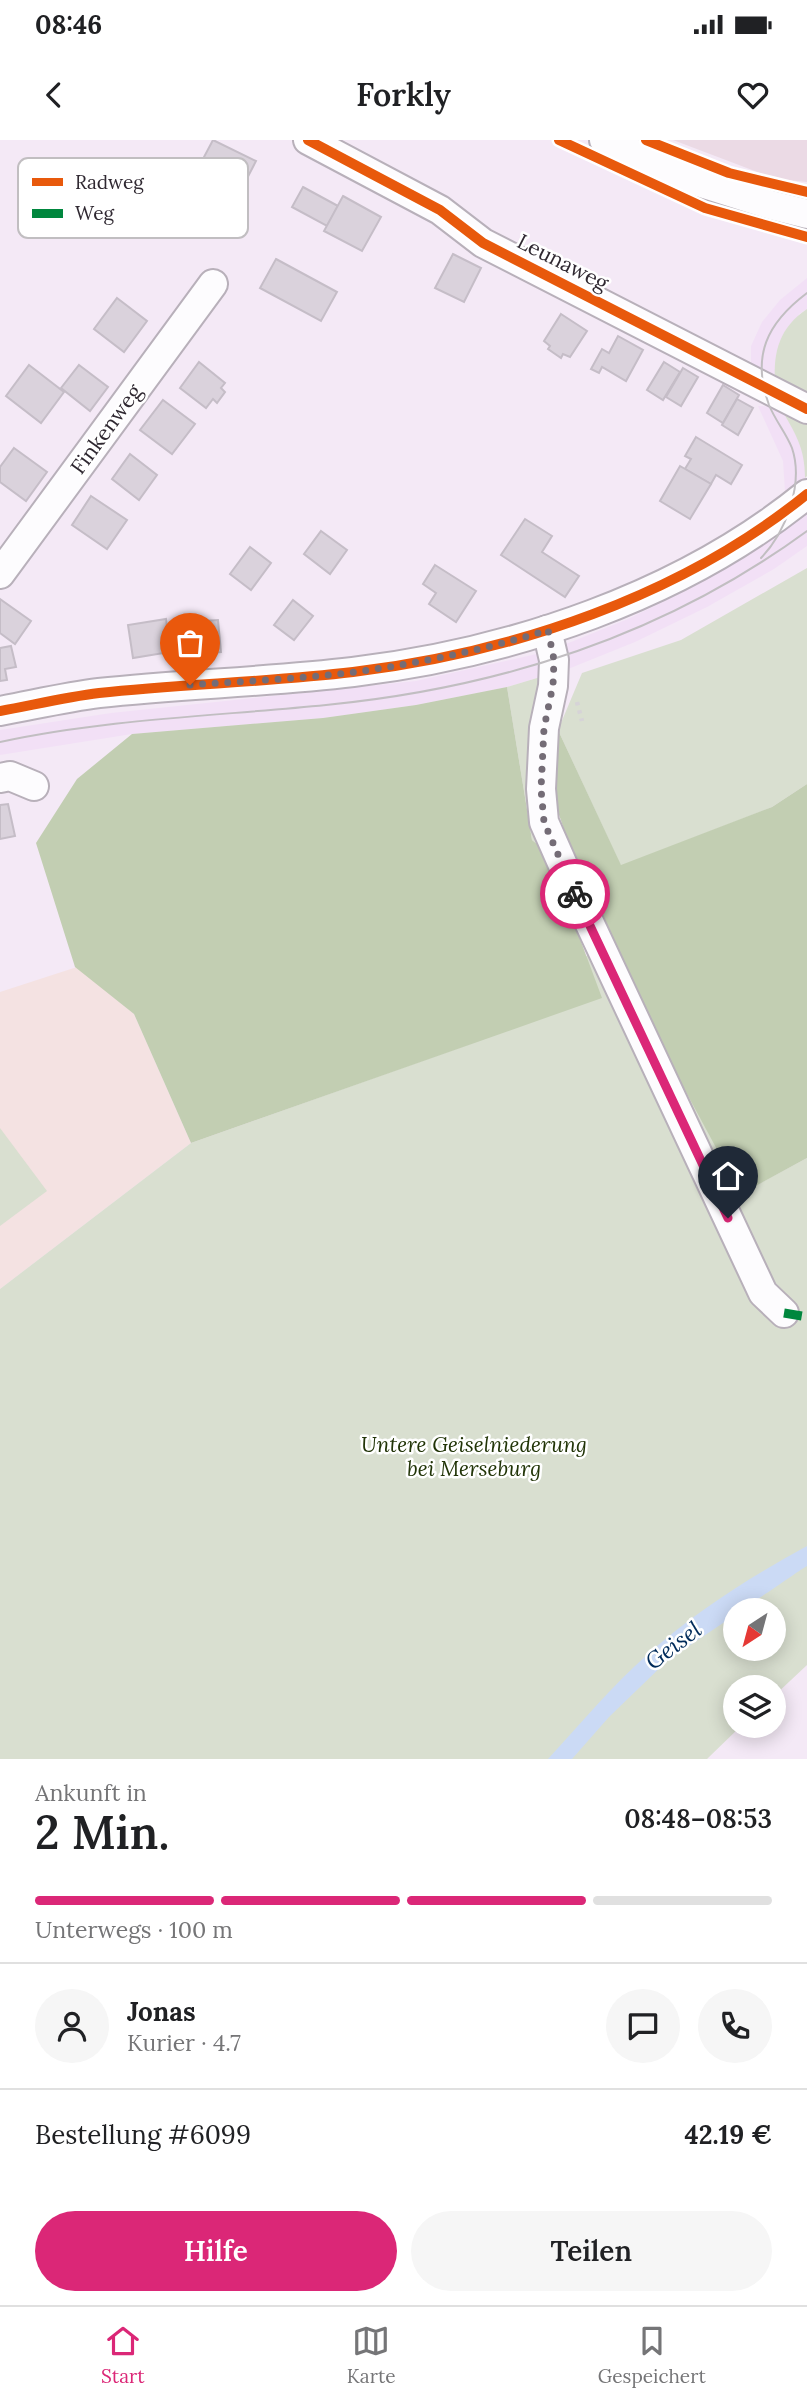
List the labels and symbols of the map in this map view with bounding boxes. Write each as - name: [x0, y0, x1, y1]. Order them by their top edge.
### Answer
- legend: [18, 158, 248, 238]
- text: Radweg: [75, 170, 144, 194]
- text: Weg: [75, 201, 114, 225]
- street label: Leunaweg: [513, 228, 614, 297]
- street label: Finkenweg: [64, 378, 148, 479]
- pin: [160, 613, 220, 685]
- courier: [540, 859, 610, 929]
- pin: [698, 1146, 758, 1218]
- park label: Untere Geiselniederung bei Merseburg: [361, 1431, 587, 1482]
- north arrow: [723, 1598, 786, 1661]
- water label: Geisel: [639, 1614, 707, 1676]

